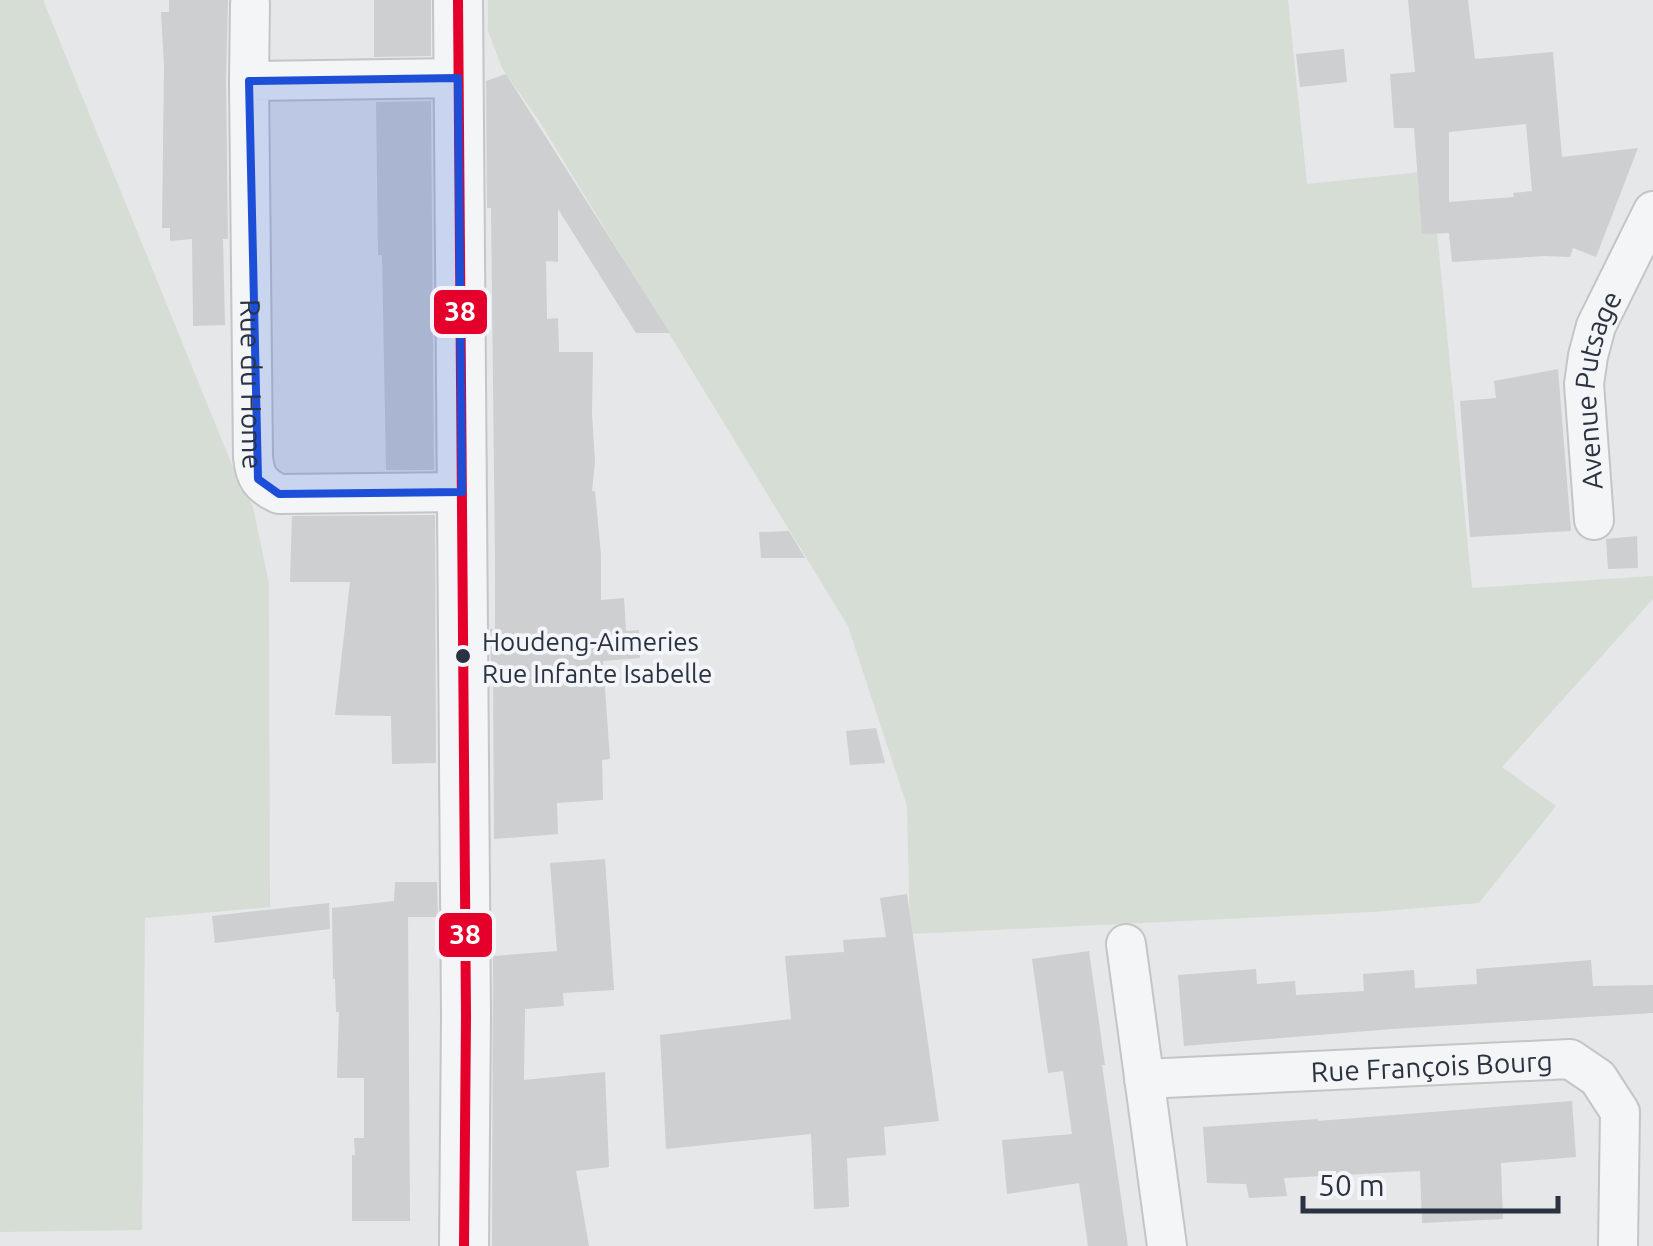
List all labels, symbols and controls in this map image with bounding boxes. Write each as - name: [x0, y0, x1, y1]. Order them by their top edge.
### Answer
- street label: Avenue Putsage: [1568, 285, 1627, 491]
- line badge: 38: [432, 288, 489, 336]
- text: 38: [444, 295, 476, 326]
- street label: Rue du Home: [236, 299, 270, 471]
- place label: Houdeng-Aimeries Rue Infante Isabelle: [482, 627, 712, 688]
- marker: Houdeng-Aimeries Rue Infante Isabelle: [453, 646, 473, 666]
- line badge: 38: [437, 911, 494, 959]
- text: 38: [449, 918, 481, 949]
- street label: Rue François Bourg: [1310, 1044, 1553, 1087]
- scale bar: [1303, 1151, 1558, 1213]
- text: 50 m: [1318, 1168, 1385, 1202]

